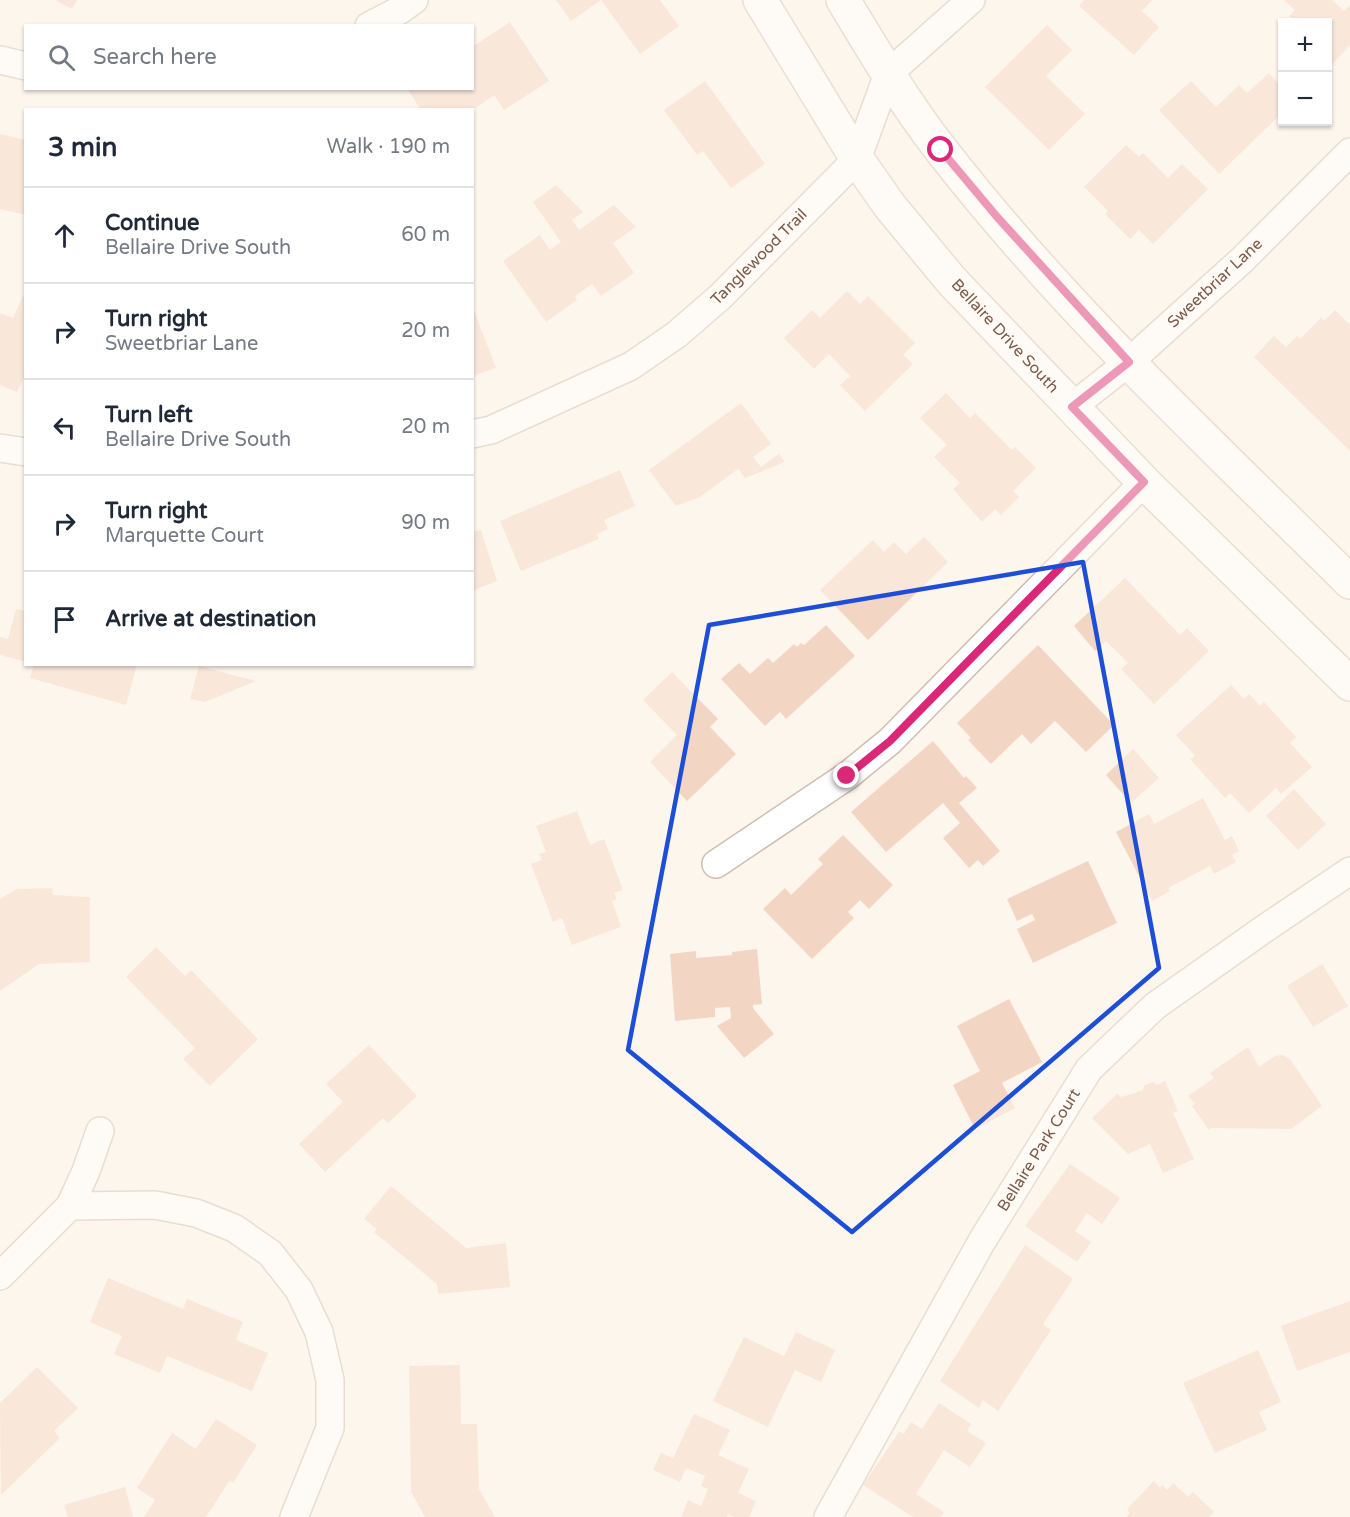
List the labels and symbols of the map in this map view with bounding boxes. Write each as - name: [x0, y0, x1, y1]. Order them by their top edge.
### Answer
- route start: [927, 136, 953, 162]
- street label: Tanglewood Trail: [707, 205, 811, 309]
- street label: Sweetbriar Lane: [1163, 234, 1267, 332]
- street label: Bellaire Drive South: [947, 275, 1063, 397]
- route end: [833, 762, 859, 788]
- street label: Bellaire Park Court: [993, 1085, 1085, 1215]

